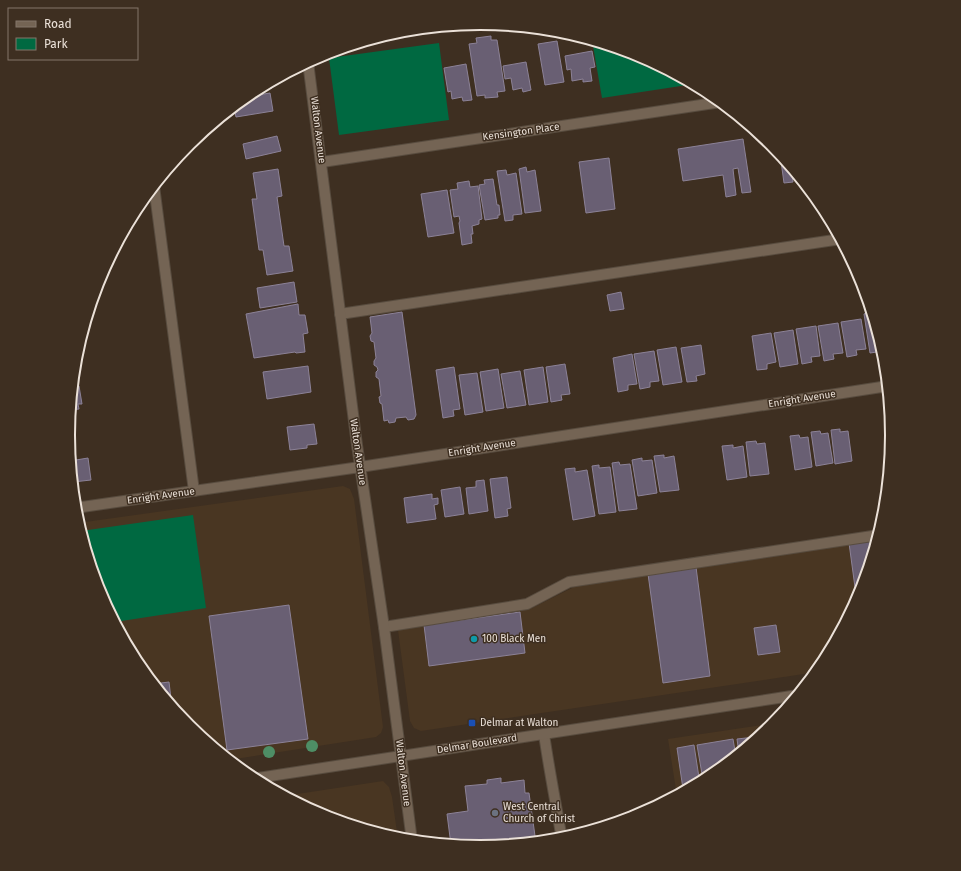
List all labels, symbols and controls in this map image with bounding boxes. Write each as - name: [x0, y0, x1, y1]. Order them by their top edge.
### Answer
- legend: [8, 8, 138, 60]
- text: Road: [44, 17, 72, 31]
- text: Park: [44, 37, 68, 51]
- street label: Walton Avenue: [308, 96, 328, 164]
- street label: Kensington Place: [482, 121, 560, 143]
- street label: Enright Avenue: [767, 388, 837, 410]
- street label: Walton Avenue: [347, 418, 369, 486]
- street label: Enright Avenue: [447, 437, 517, 459]
- street label: Enright Avenue: [126, 485, 196, 507]
- place label: 100 Black Men: [482, 633, 546, 645]
- marker: 100 Black Men: [469, 634, 479, 644]
- place label: Delmar at Walton: [480, 717, 558, 729]
- marker: Delmar at Walton: [467, 718, 477, 728]
- street label: Delmar Boulevard: [436, 732, 518, 756]
- street label: Walton Avenue: [393, 739, 413, 807]
- place label: West Central Church of Christ: [503, 801, 576, 825]
- marker: West Central Church of Christ: [490, 808, 500, 818]

